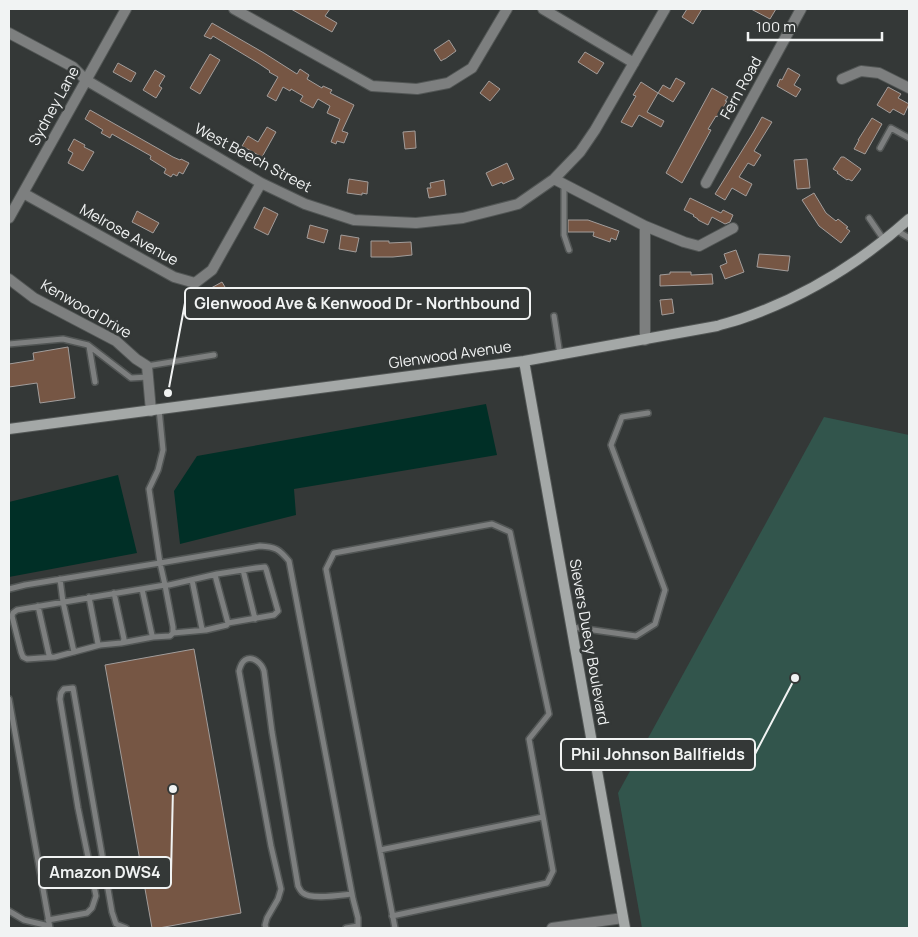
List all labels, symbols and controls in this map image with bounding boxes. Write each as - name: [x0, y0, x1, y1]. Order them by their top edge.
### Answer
- scale bar: [748, 10, 882, 42]
- text: 100 m: [756, 16, 796, 37]
- street label: Fern Road: [715, 53, 766, 123]
- street label: Sydney Lane: [23, 62, 84, 149]
- street label: West Beech Street: [191, 118, 315, 197]
- street label: Melrose Avenue: [76, 199, 183, 271]
- street label: Kenwood Drive: [37, 274, 136, 343]
- callout: Glenwood Ave & Kenwood Dr - Northbound: [185, 288, 530, 319]
- text: Glenwood Ave & Kenwood Dr - Northbound: [194, 292, 520, 314]
- street label: Glenwood Avenue: [387, 335, 513, 374]
- street label: Sievers Duecy Boulevard: [565, 557, 614, 727]
- callout: Phil Johnson Ballfields: [561, 739, 755, 770]
- text: Phil Johnson Ballfields: [571, 743, 745, 765]
- callout: Amazon DWS4: [39, 857, 171, 888]
- text: Amazon DWS4: [49, 861, 161, 883]

